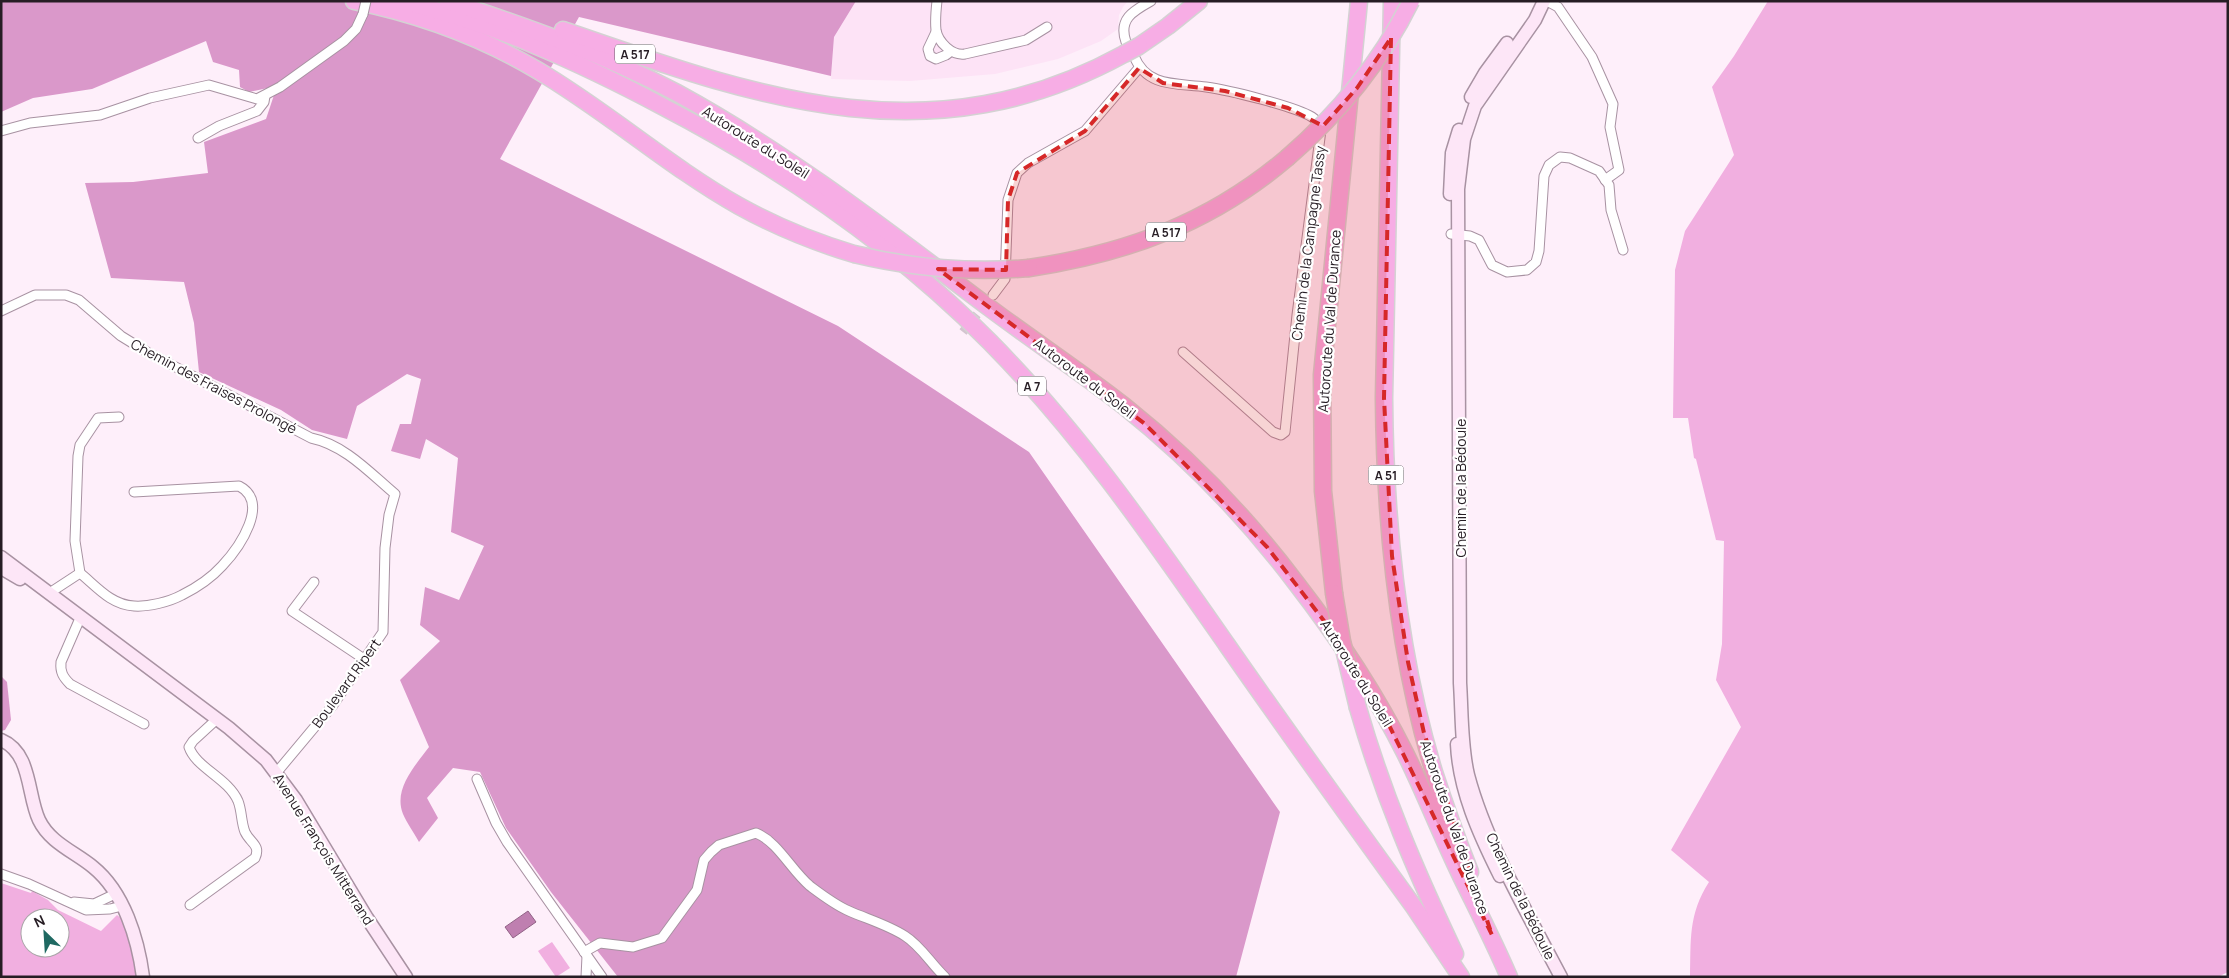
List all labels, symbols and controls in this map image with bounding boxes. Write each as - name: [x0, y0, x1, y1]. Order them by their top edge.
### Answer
- road number: A 517: [615, 44, 655, 64]
- street label: Autoroute du Soleil: [699, 101, 813, 183]
- street label: Chemin de la Campagne Tassy: [1287, 144, 1329, 341]
- road number: A 517: [1146, 222, 1186, 242]
- street label: Autoroute du Val de Durance: [1313, 229, 1345, 413]
- street label: Autoroute du Soleil: [1030, 333, 1140, 423]
- street label: Chemin des Fraises Prolongé: [128, 334, 300, 438]
- road number: A 7: [1018, 376, 1046, 396]
- street label: Chemin de la Bédoule: [1451, 419, 1470, 557]
- road number: A 51: [1368, 466, 1404, 484]
- street label: Autoroute du Soleil: [1316, 616, 1398, 730]
- street label: Boulevard Ripert: [307, 634, 385, 731]
- street label: Autoroute du Val de Durance: [1416, 737, 1494, 917]
- street label: Avenue François Mitterrand: [269, 770, 379, 928]
- street label: Chemin de la Bédoule: [1482, 829, 1560, 963]
- north arrow: [20, 908, 70, 958]
- text: N: [31, 910, 48, 932]

